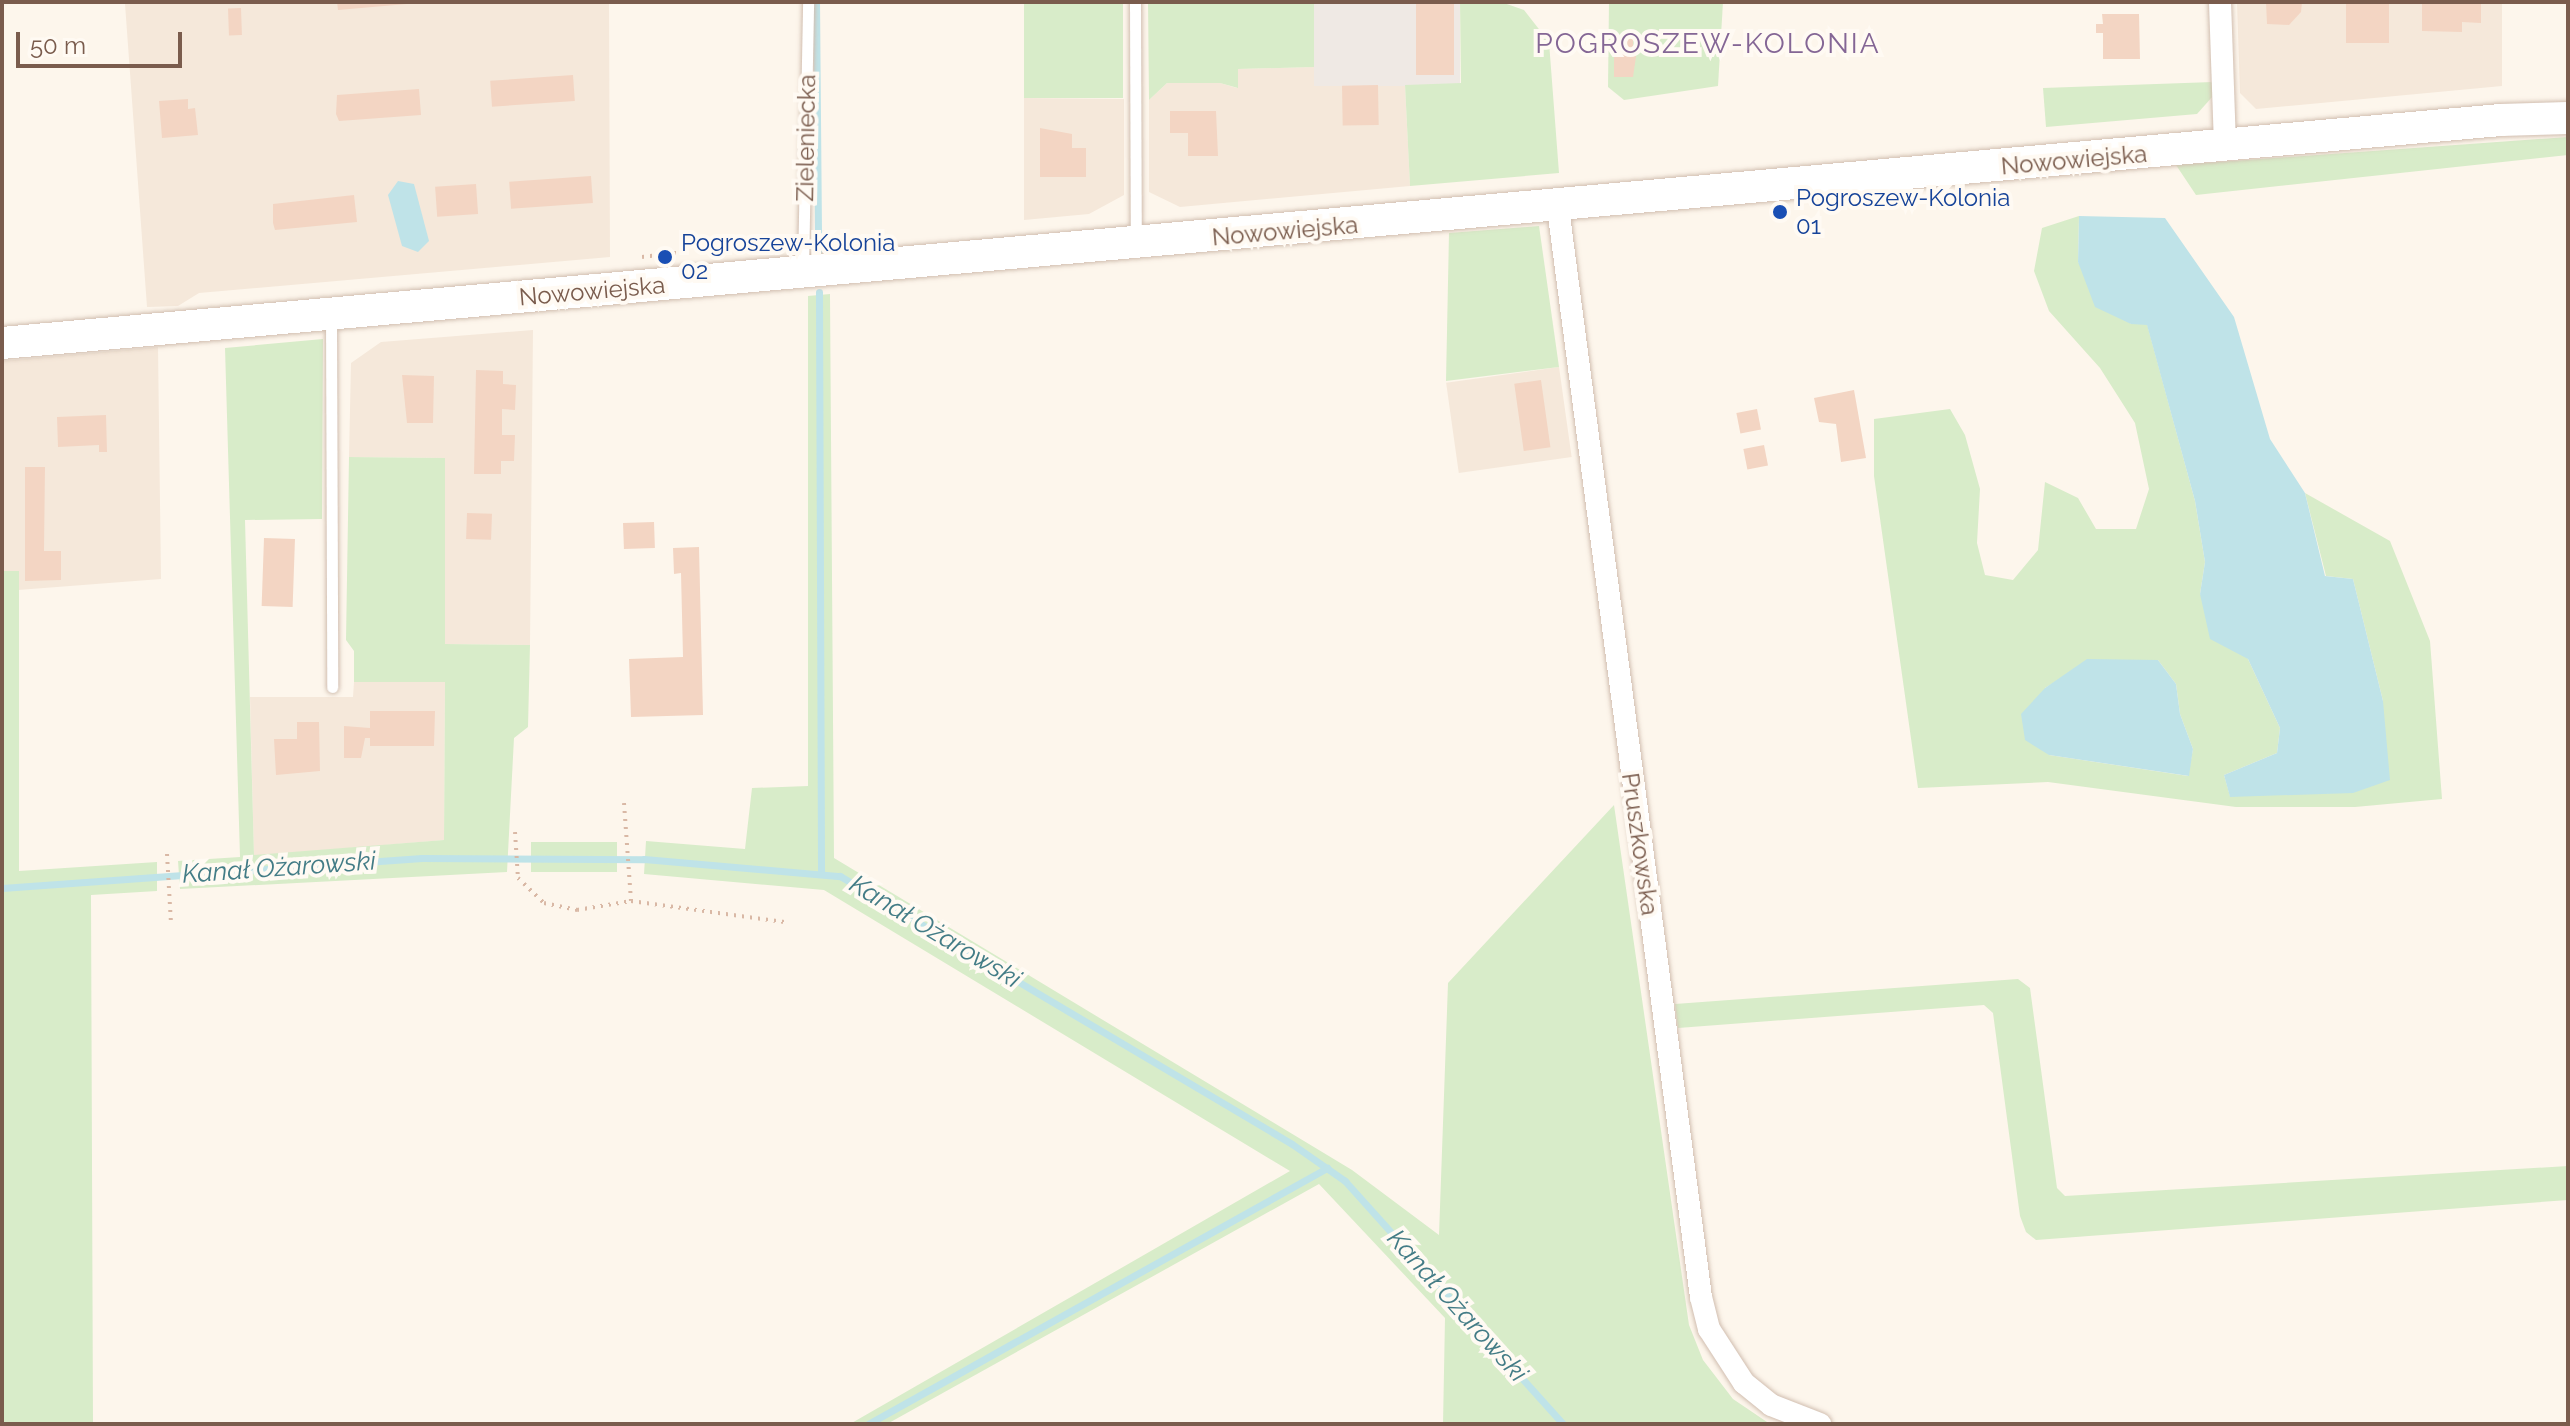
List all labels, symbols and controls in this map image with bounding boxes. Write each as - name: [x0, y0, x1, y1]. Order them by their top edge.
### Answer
- scale bar: [20, 16, 186, 66]
- district label: POGROSZEW-KOLONIA: [1535, 27, 1881, 61]
- text: 50 m: [30, 31, 86, 60]
- street label: Zieleniecka: [790, 74, 822, 202]
- street label: Nowowiejska: [2000, 139, 2148, 181]
- place label: Pogroszew-Kolonia 01: [1796, 184, 2010, 240]
- marker: Pogroszew-Kolonia 01: [1771, 203, 1789, 221]
- street label: Nowowiejska: [1211, 210, 1359, 252]
- place label: Pogroszew-Kolonia 02: [681, 229, 895, 285]
- marker: Pogroszew-Kolonia 02: [656, 248, 674, 266]
- street label: Nowowiejska: [518, 270, 666, 312]
- street label: Pruszkowska: [1616, 771, 1664, 917]
- water label: Kanał Ożarowski: [181, 846, 377, 890]
- water label: Kanał Ożarowski: [843, 868, 1027, 996]
- water label: Kanał Ożarowski: [1380, 1223, 1534, 1389]

